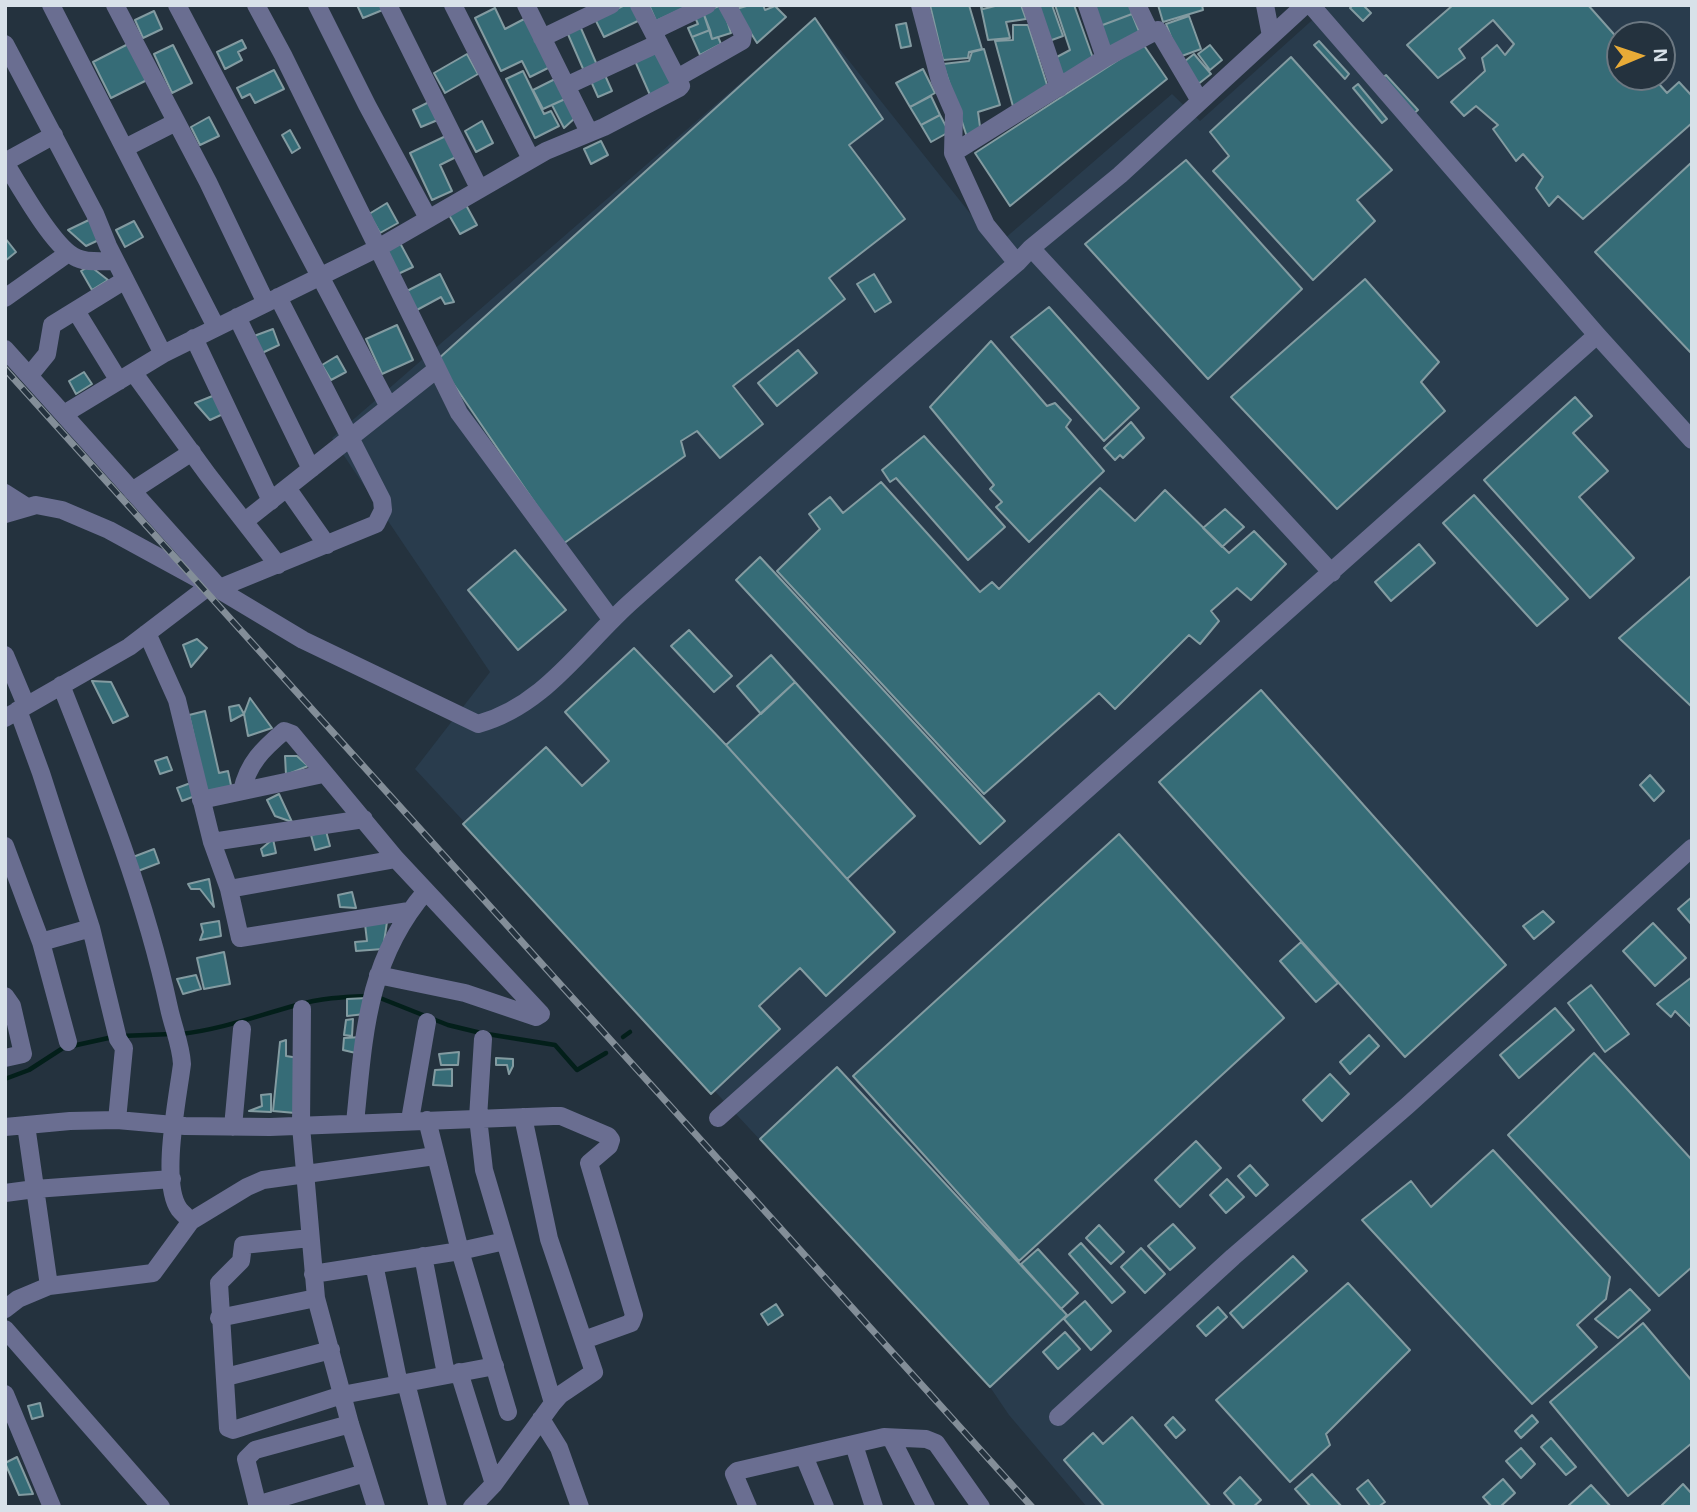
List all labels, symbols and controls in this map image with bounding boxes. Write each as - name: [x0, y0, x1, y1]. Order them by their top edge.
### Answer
- north arrow: [1606, 21, 1676, 91]
- text: N: [1650, 48, 1671, 63]

